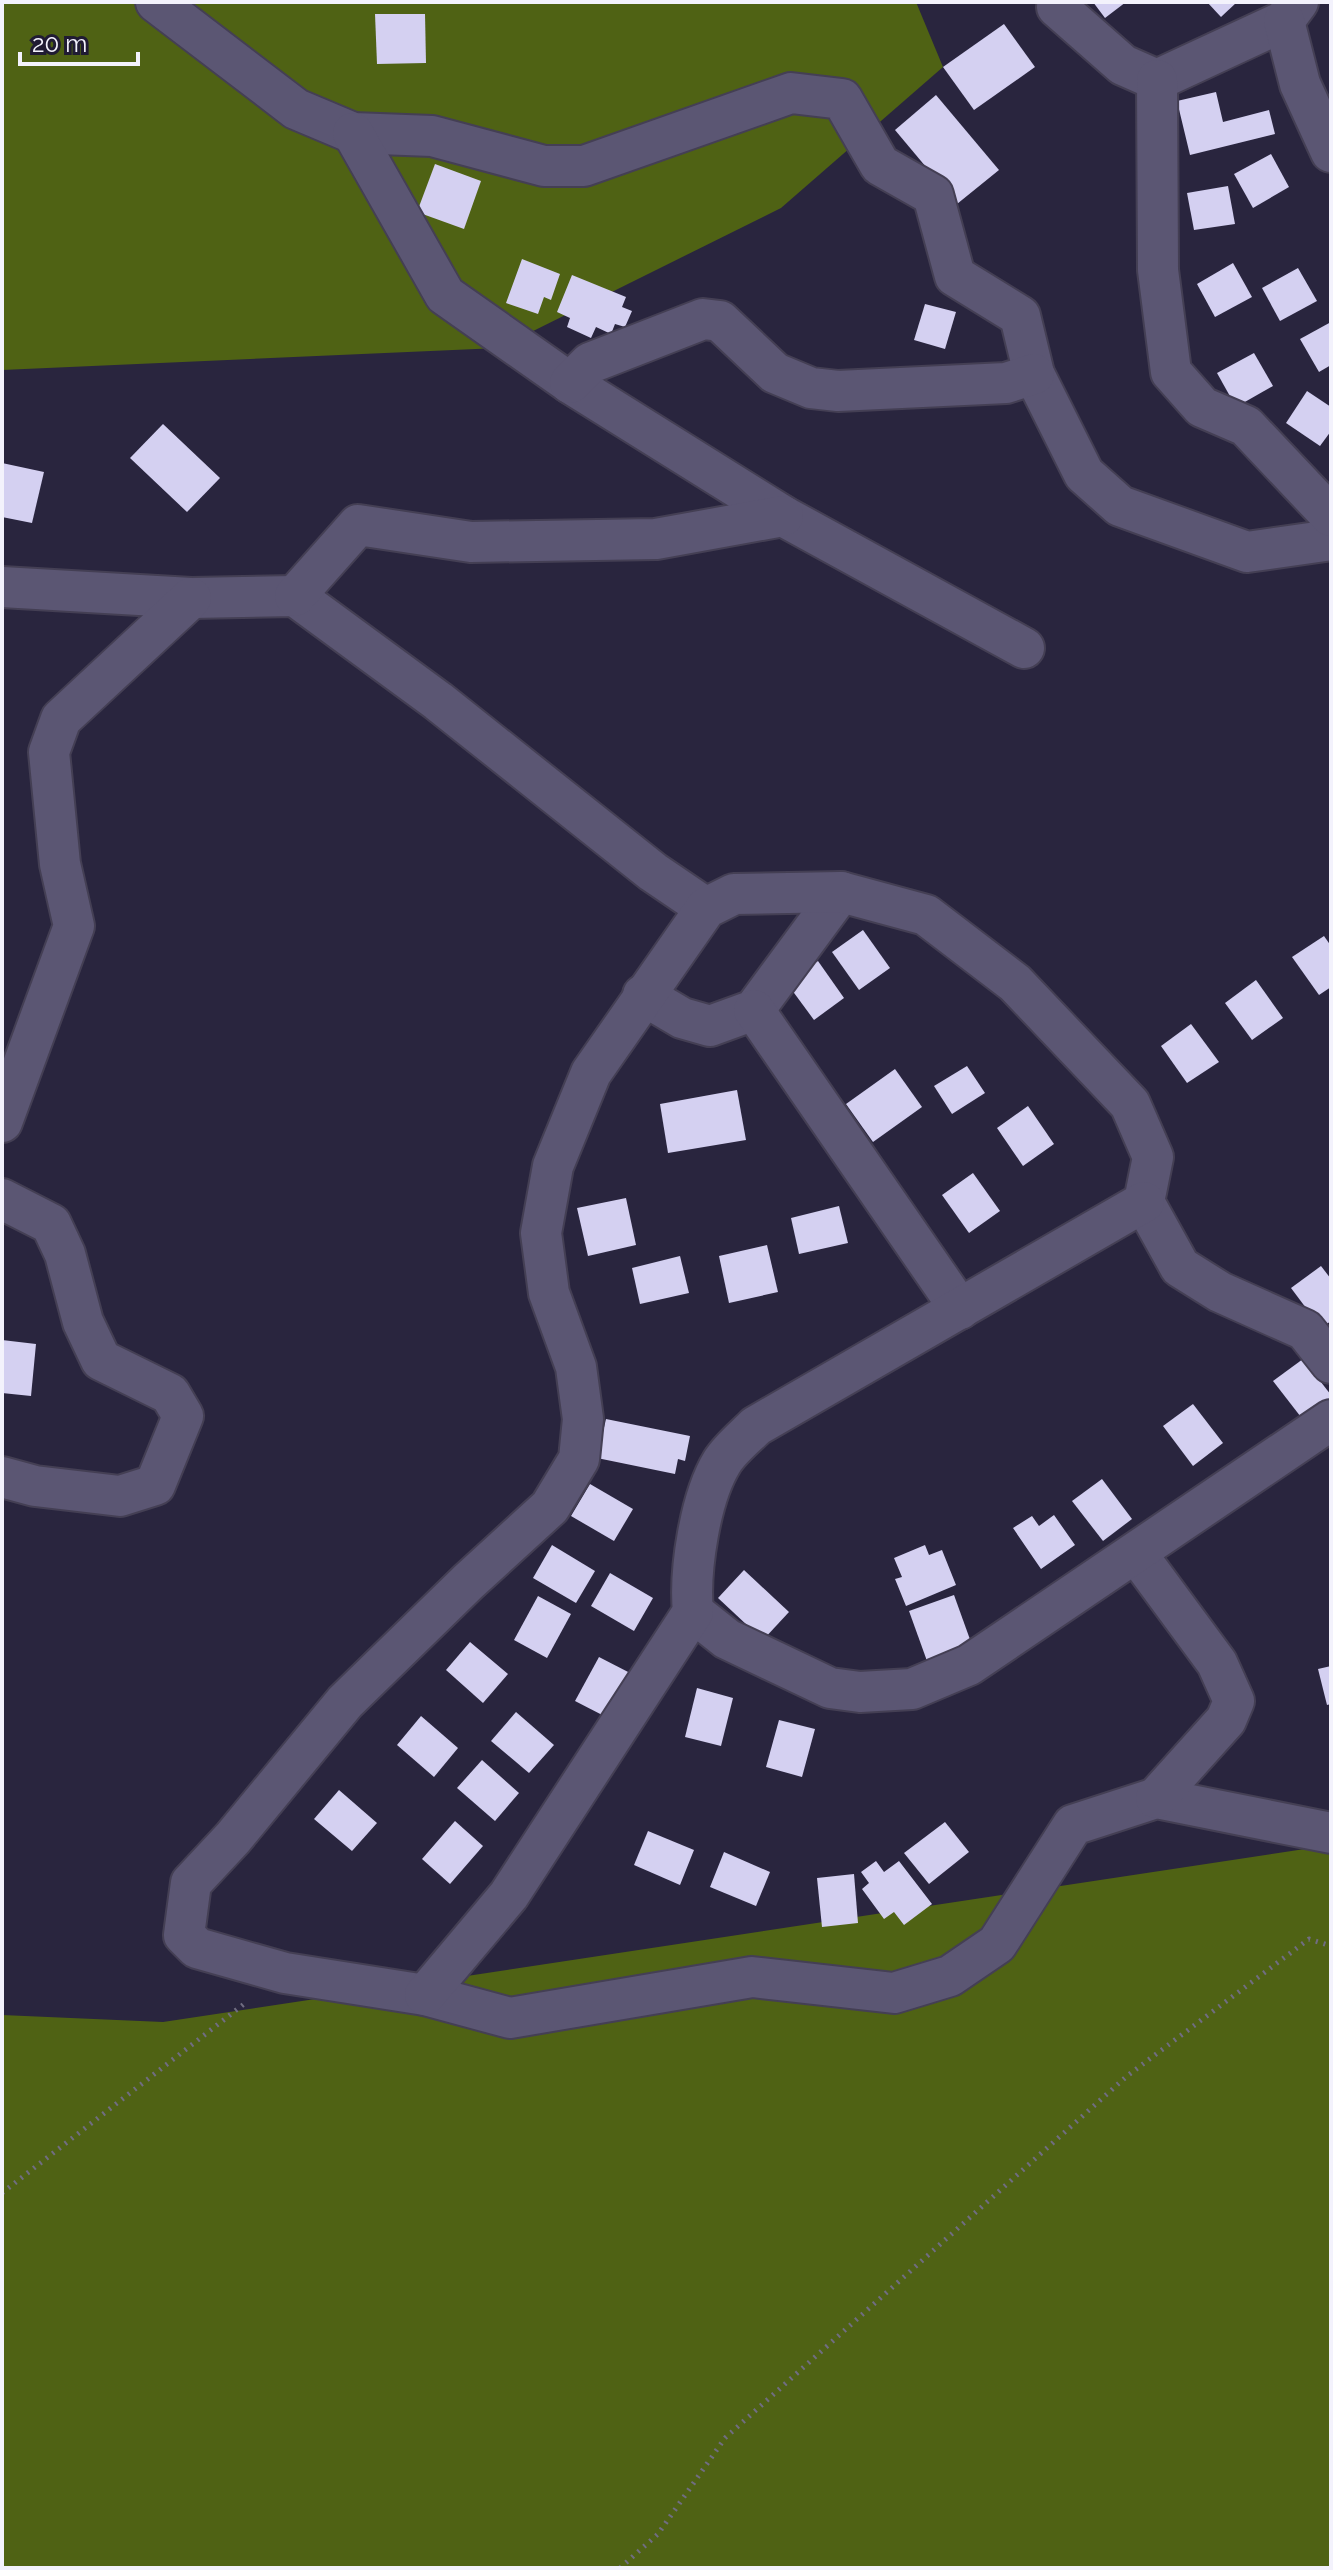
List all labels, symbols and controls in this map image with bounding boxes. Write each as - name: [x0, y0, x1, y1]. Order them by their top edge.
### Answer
- scale bar: [20, 16, 138, 66]
- text: 20 m: [32, 29, 87, 58]

